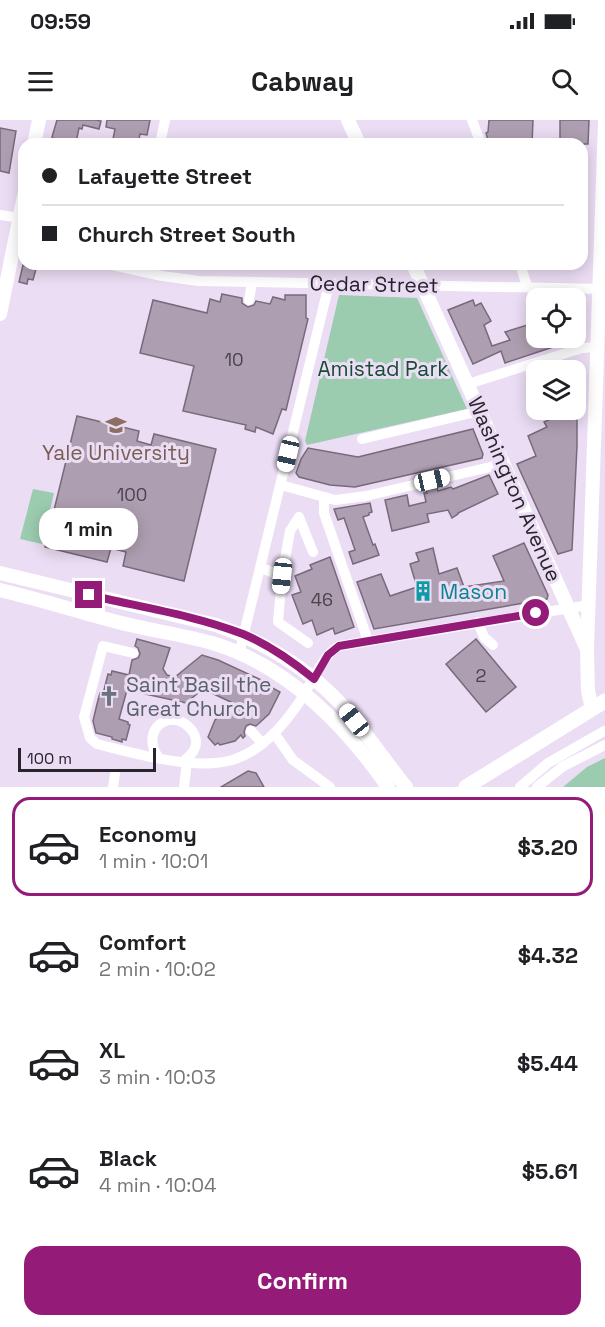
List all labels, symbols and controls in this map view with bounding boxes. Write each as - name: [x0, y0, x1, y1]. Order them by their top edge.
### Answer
- text: 09:59: [30, 7, 91, 35]
- text: Cabway: [251, 64, 354, 99]
- icon: menu: [24, 65, 57, 98]
- icon: search: [548, 65, 581, 98]
- text: Lafayette Street: [78, 162, 252, 190]
- text: Church Street South: [78, 220, 296, 248]
- street label: Cedar Street: [309, 269, 439, 299]
- map controls: [526, 288, 586, 420]
- button: locate: [526, 288, 586, 348]
- house number: 10: [224, 348, 244, 371]
- park label: Amistad Park: [317, 355, 449, 382]
- button: layers: [526, 360, 586, 420]
- street label: Washington Avenue: [462, 392, 568, 586]
- school or university icon: Yale University: [104, 413, 128, 437]
- car: [275, 434, 301, 474]
- place label: Yale University: [42, 439, 190, 466]
- car: [412, 467, 452, 493]
- house number: 100: [117, 483, 147, 506]
- callout: 1 min: [40, 508, 138, 550]
- text: 1 min: [64, 516, 113, 542]
- car: [271, 557, 293, 595]
- place label: Mason: [440, 578, 507, 605]
- building icon: Mason: [411, 579, 435, 603]
- route end: [75, 581, 102, 608]
- house number: 46: [311, 588, 333, 611]
- route start: [522, 599, 549, 626]
- house number: 2: [476, 664, 486, 687]
- place label: Saint Basil the Great Church: [126, 671, 271, 722]
- church icon: Saint Basil the Great Church: [97, 684, 121, 708]
- car: [336, 700, 372, 740]
- scale bar: [18, 745, 156, 772]
- text: 100 m: [27, 748, 72, 769]
- icon: car: [27, 820, 81, 874]
- text: Economy: [99, 820, 197, 848]
- text: $3.20: [517, 833, 578, 861]
- text: 1 min · 10:01: [99, 848, 208, 874]
- icon: car: [27, 928, 81, 982]
- text: Comfort: [99, 928, 187, 956]
- text: $4.32: [518, 941, 578, 969]
- text: 2 min · 10:02: [99, 956, 216, 982]
- icon: car: [27, 1036, 81, 1090]
- text: XL: [99, 1036, 125, 1064]
- text: $5.44: [517, 1049, 578, 1077]
- text: 3 min · 10:03: [99, 1064, 216, 1090]
- icon: car: [27, 1144, 81, 1198]
- text: Black: [99, 1144, 157, 1172]
- text: $5.61: [522, 1157, 578, 1185]
- text: 4 min · 10:04: [99, 1172, 217, 1198]
- button: Confirm: [24, 1246, 581, 1315]

